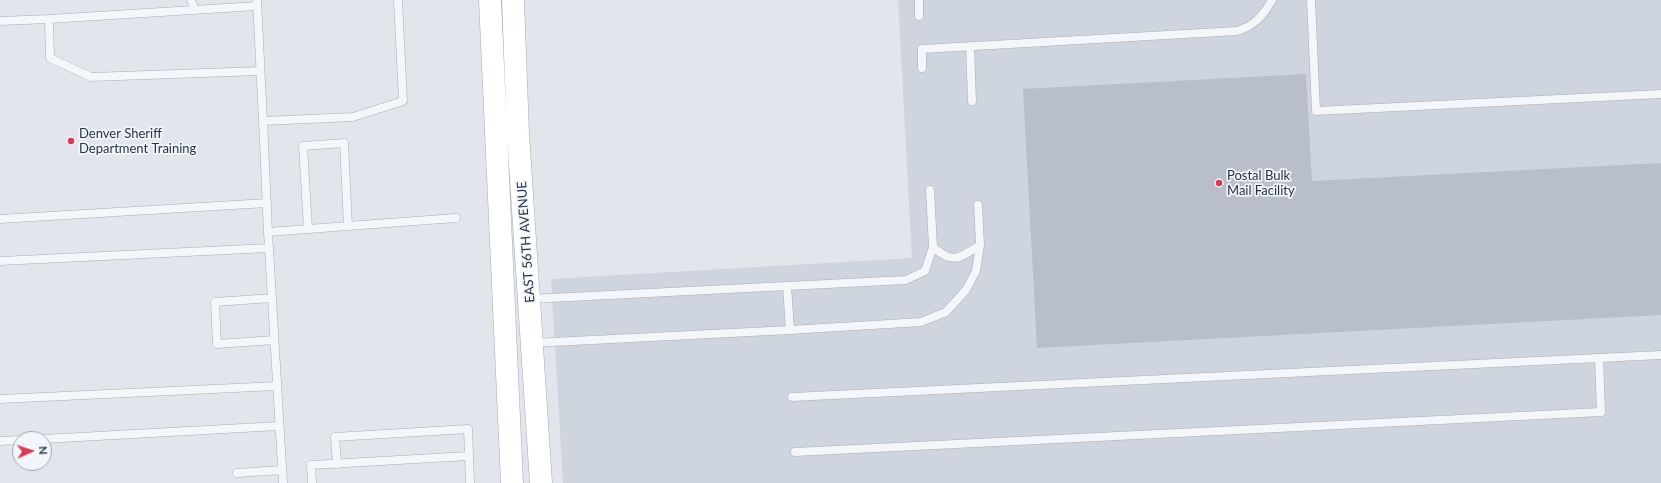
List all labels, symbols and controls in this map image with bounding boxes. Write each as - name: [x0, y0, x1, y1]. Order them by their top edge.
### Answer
- place label: Denver Sheriff Department Training: [79, 126, 196, 157]
- marker: Denver Sheriff Department Training: [66, 136, 76, 146]
- place label: Postal Bulk Mail Facility: [1227, 168, 1295, 199]
- marker: Postal Bulk Mail Facility: [1214, 178, 1224, 188]
- street label: EAST 56TH AVENUE: [514, 181, 538, 303]
- north arrow: [12, 431, 52, 471]
- text: N: [37, 446, 50, 455]

